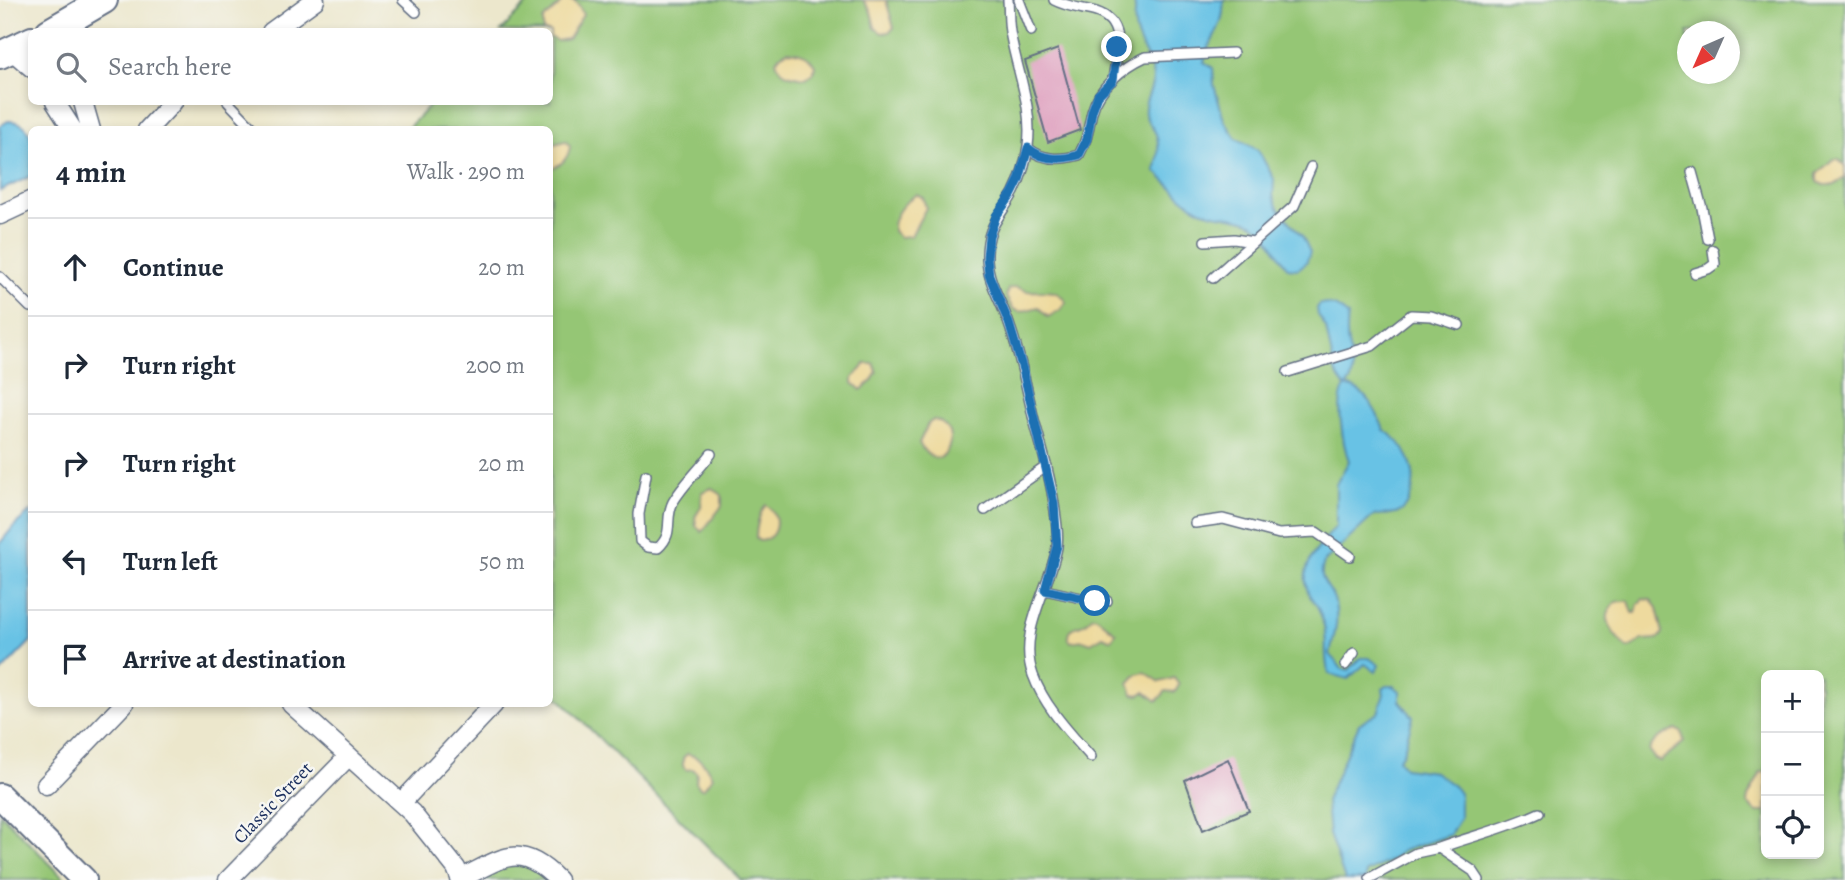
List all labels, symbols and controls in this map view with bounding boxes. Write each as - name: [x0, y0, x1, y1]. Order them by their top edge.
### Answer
- north arrow: [1677, 21, 1740, 84]
- search box: [28, 28, 553, 105]
- route end: [1101, 31, 1132, 62]
- icon: search: [52, 48, 90, 86]
- text: Search here: [108, 49, 232, 84]
- text: 4 min: [56, 152, 126, 192]
- text: Walk · 290 m: [407, 156, 525, 187]
- icon: ahead: [56, 248, 94, 286]
- text: Continue: [123, 250, 224, 285]
- text: 20 m: [478, 252, 525, 283]
- icon: right: [56, 346, 94, 384]
- text: Turn right: [123, 348, 236, 383]
- text: 200 m: [466, 350, 525, 381]
- icon: right: [56, 444, 94, 482]
- text: Turn right: [123, 446, 236, 481]
- text: 20 m: [478, 448, 525, 479]
- icon: left: [56, 542, 94, 580]
- text: Turn left: [123, 544, 218, 579]
- text: 50 m: [479, 546, 525, 577]
- route start: [1079, 585, 1110, 616]
- icon: arrive: [56, 640, 94, 678]
- text: Arrive at destination: [123, 642, 346, 677]
- map controls: [1761, 670, 1824, 859]
- button: +: [1761, 670, 1824, 733]
- button: −: [1761, 733, 1824, 796]
- street label: Classic Street: [227, 756, 319, 850]
- button: locate: [1761, 796, 1824, 859]

